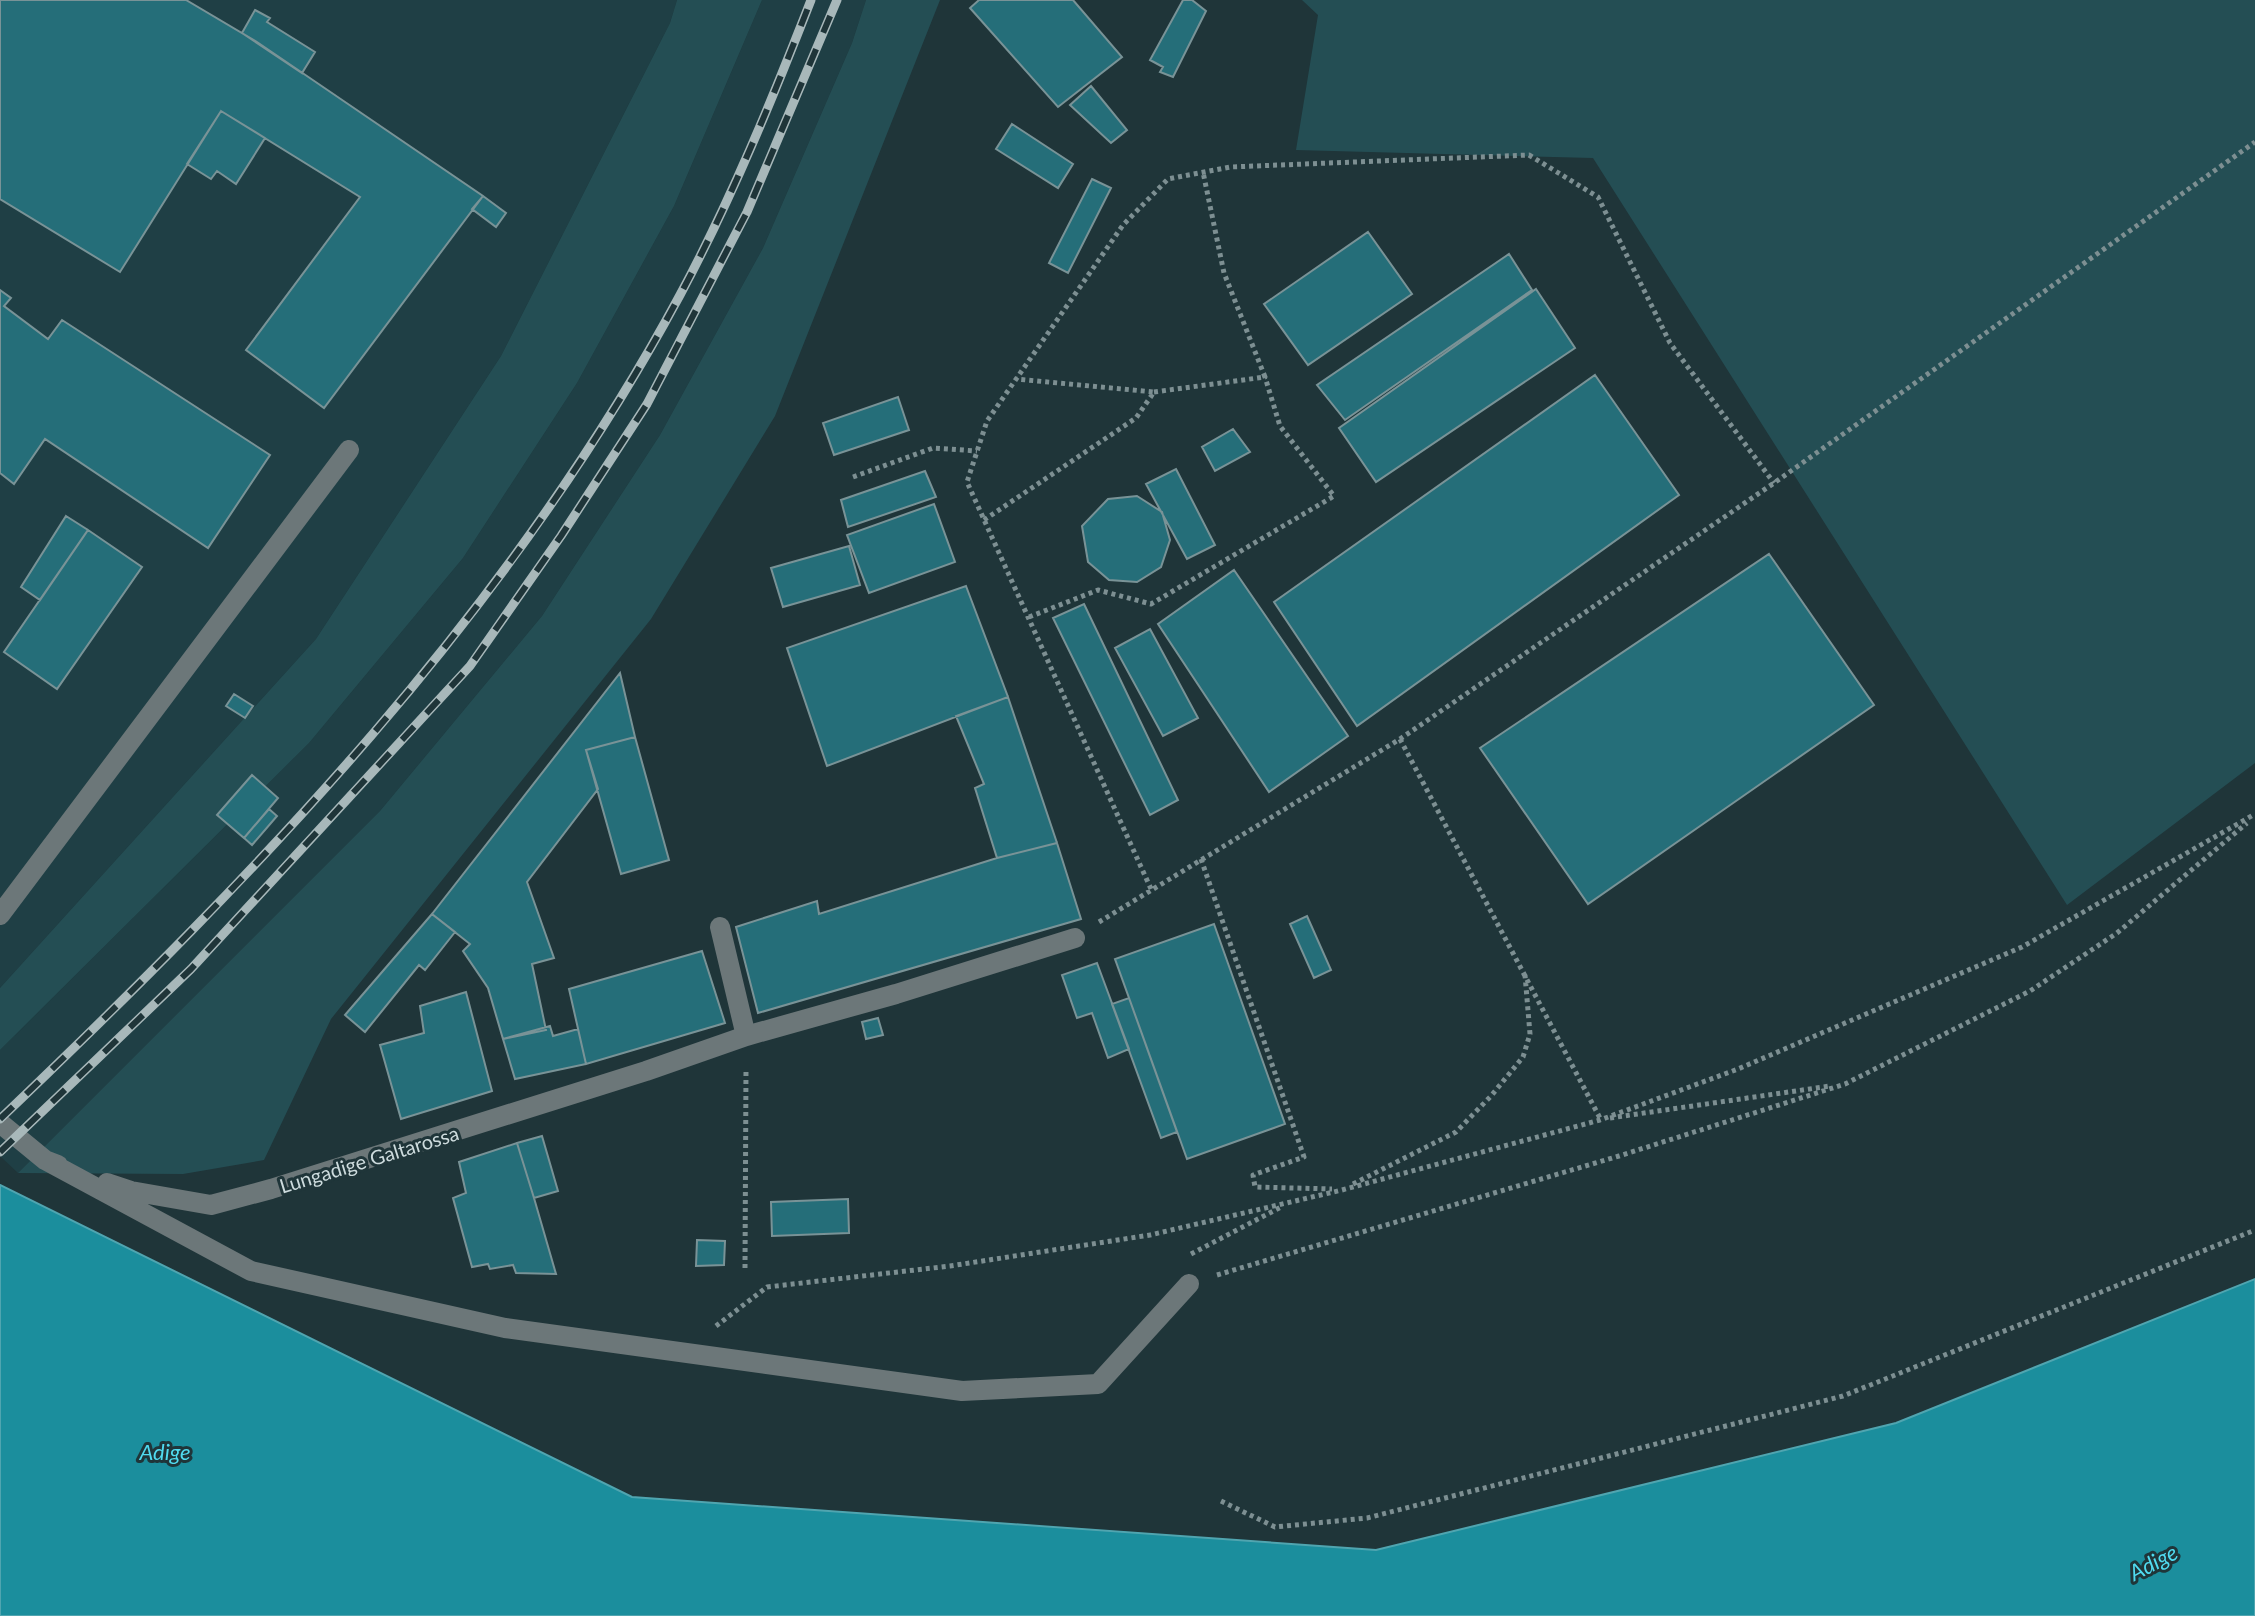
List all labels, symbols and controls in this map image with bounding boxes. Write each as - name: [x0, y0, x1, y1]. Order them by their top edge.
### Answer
- street label: Lungadige Galtarossa: [277, 1120, 461, 1198]
- water label: Adige: [138, 1438, 191, 1465]
- water label: Adige: [2123, 1538, 2182, 1586]

